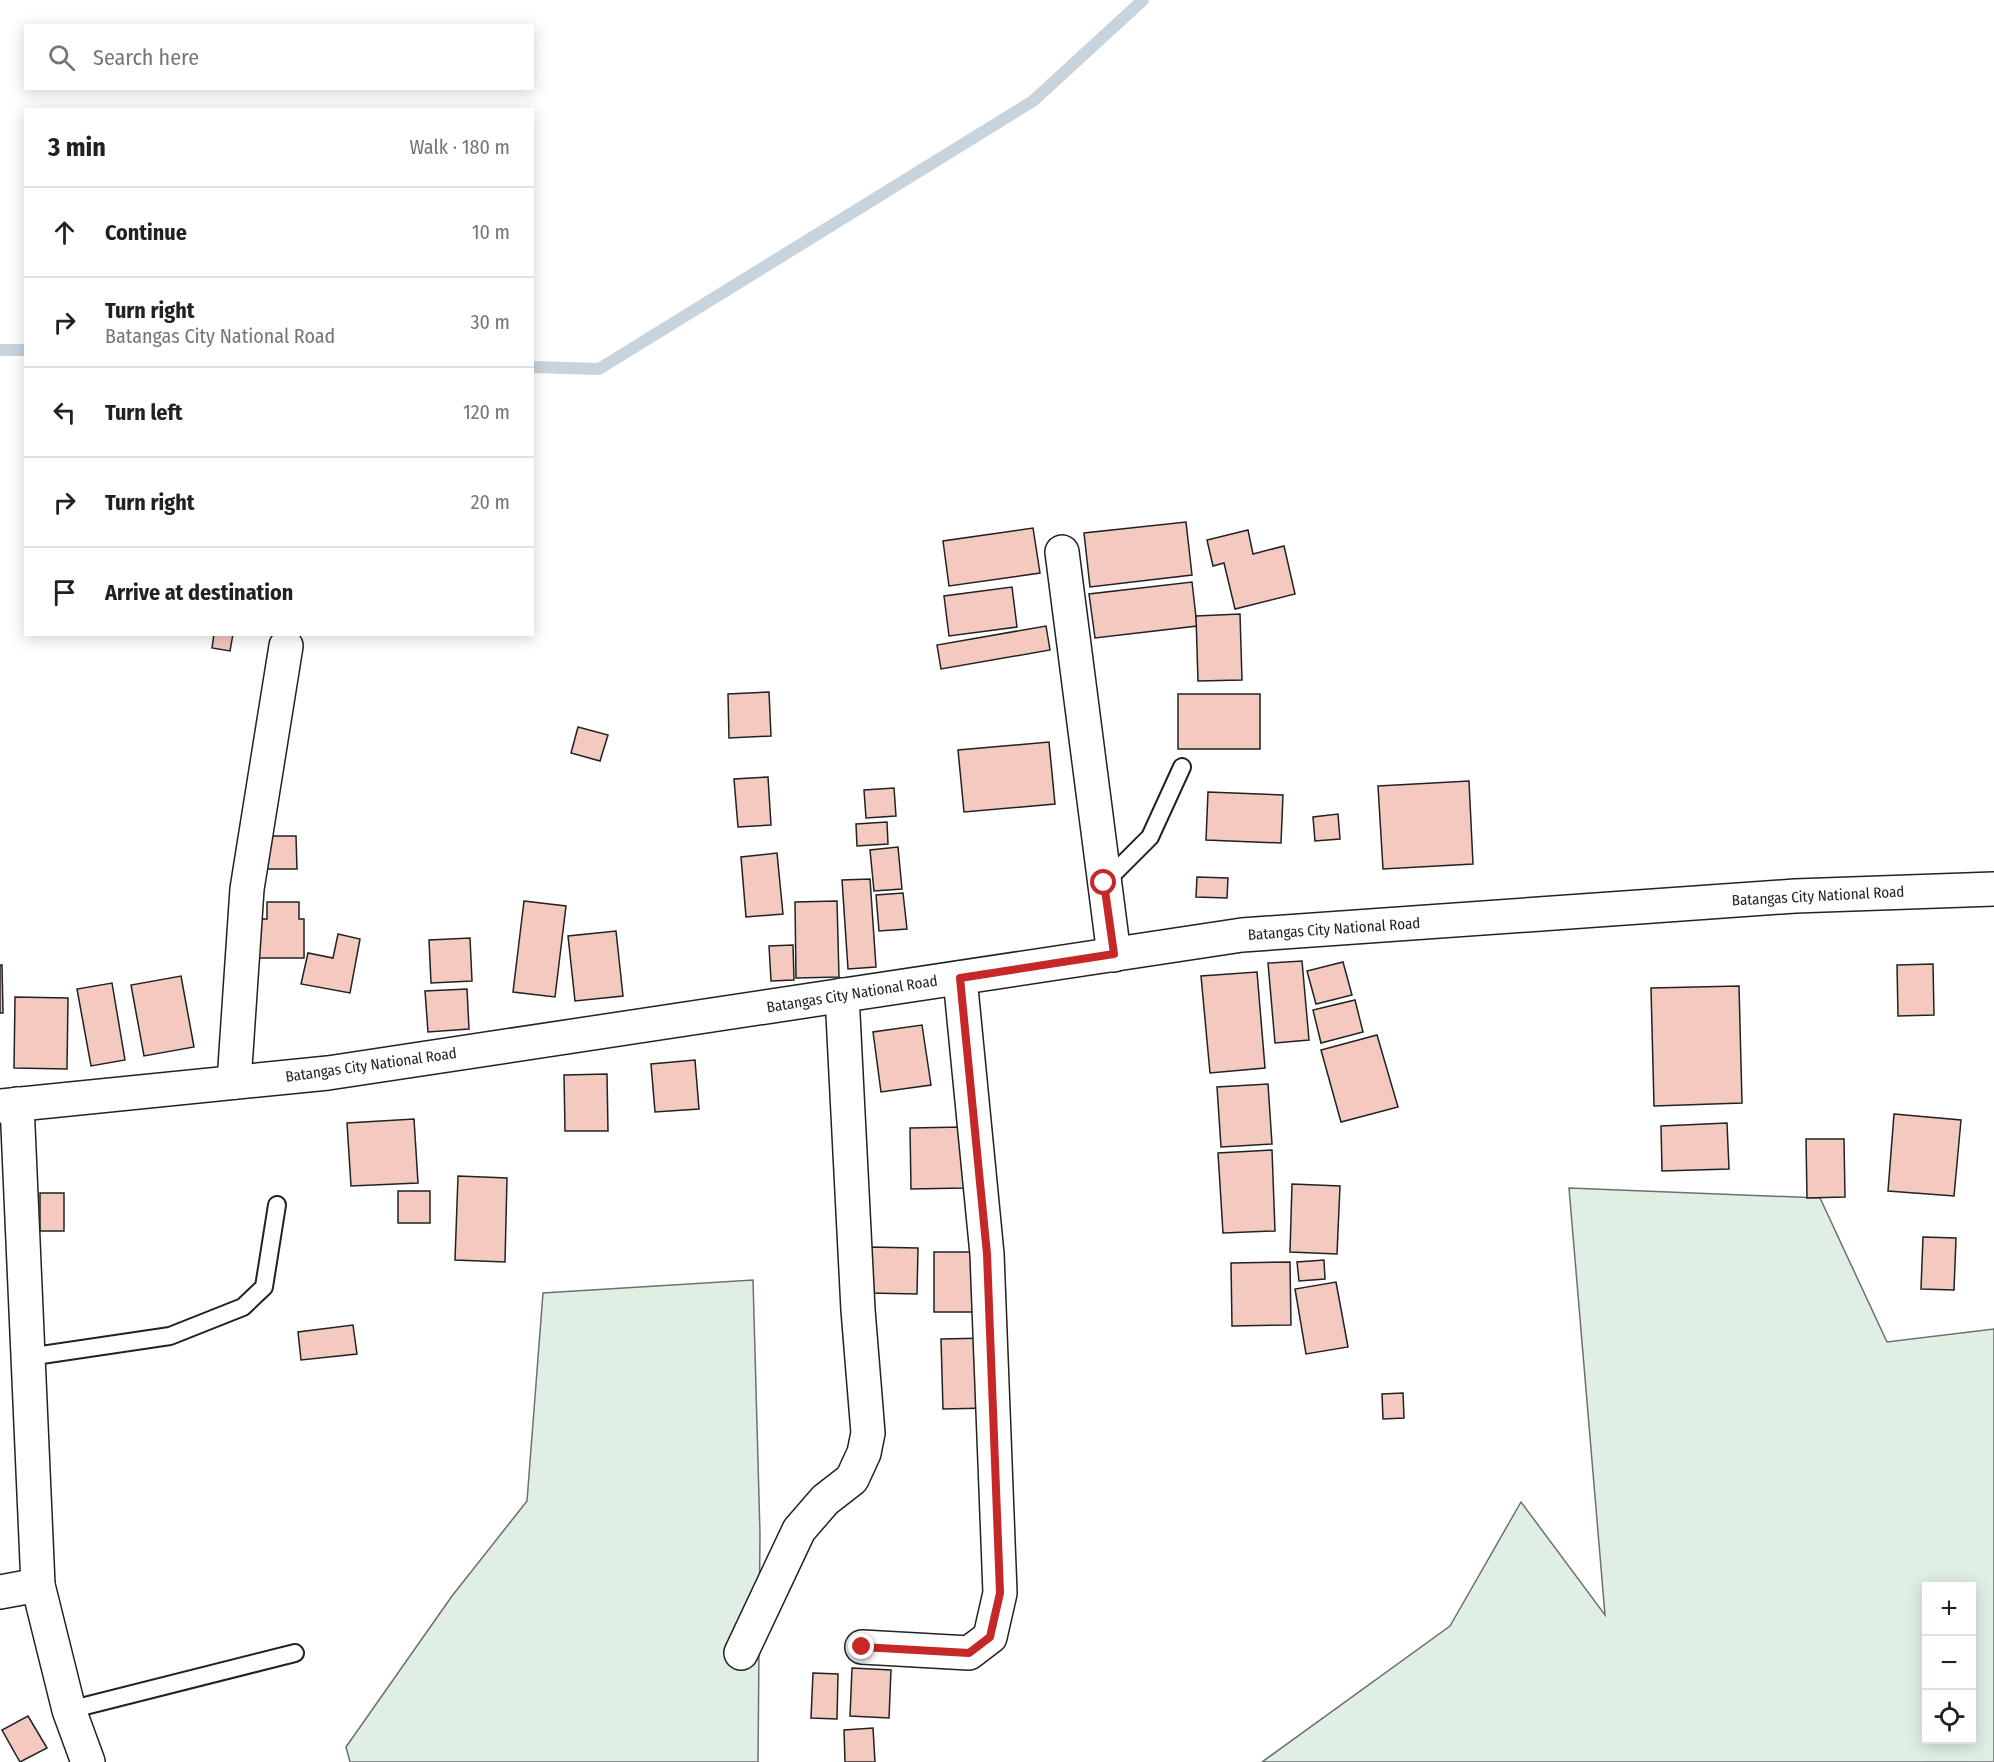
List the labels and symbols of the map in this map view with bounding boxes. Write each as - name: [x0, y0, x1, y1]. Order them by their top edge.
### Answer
- route start: [1090, 869, 1116, 895]
- street label: Batangas City National Road: [1731, 882, 1905, 910]
- street label: Batangas City National Road: [1247, 914, 1421, 944]
- street label: Batangas City National Road: [765, 972, 939, 1016]
- street label: Batangas City National Road: [284, 1044, 458, 1086]
- route end: [848, 1633, 874, 1659]

